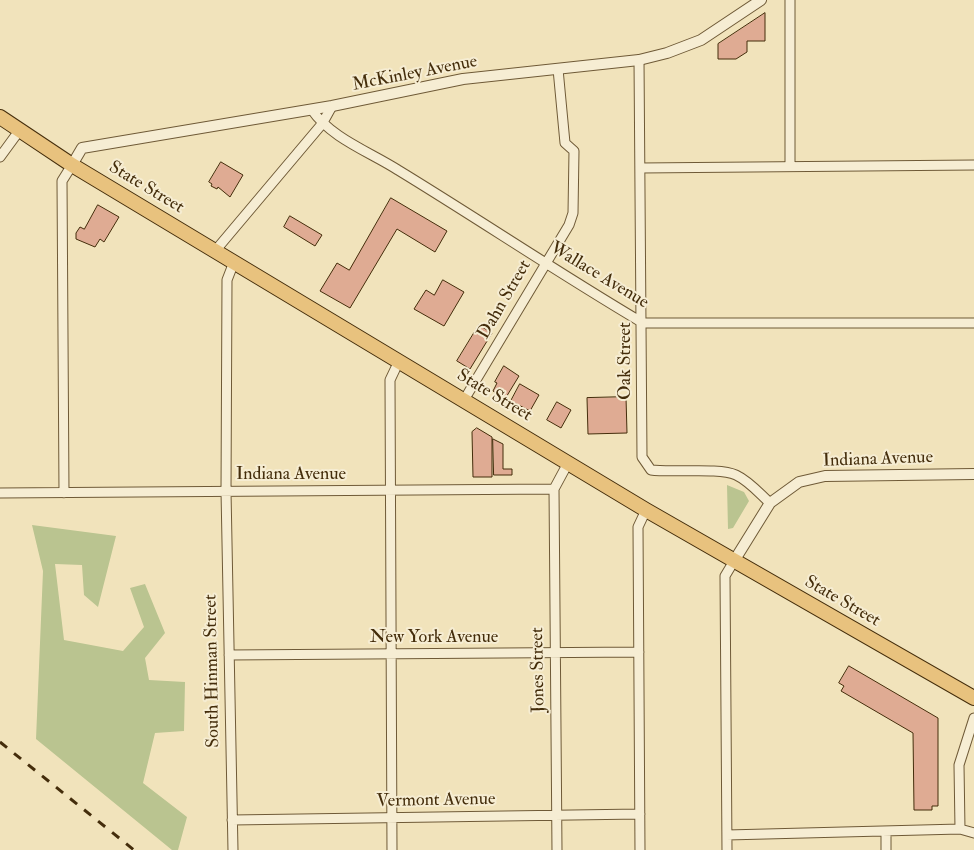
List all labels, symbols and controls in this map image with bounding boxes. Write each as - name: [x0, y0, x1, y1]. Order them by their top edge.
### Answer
- street label: McKinley Avenue: [351, 51, 479, 97]
- street label: State Street: [105, 157, 187, 219]
- street label: Wallace Avenue: [546, 238, 652, 314]
- street label: Dahn Street: [474, 257, 536, 343]
- street label: Oak Street: [615, 322, 637, 400]
- street label: State Street: [453, 365, 535, 427]
- street label: Indiana Avenue: [823, 447, 933, 473]
- street label: Indiana Avenue: [236, 464, 346, 486]
- street label: State Street: [800, 572, 884, 632]
- street label: South Hinman Street: [201, 594, 225, 748]
- street label: New York Avenue: [370, 627, 498, 649]
- street label: Jones Street: [527, 627, 551, 713]
- street label: Vermont Avenue: [376, 789, 496, 813]

